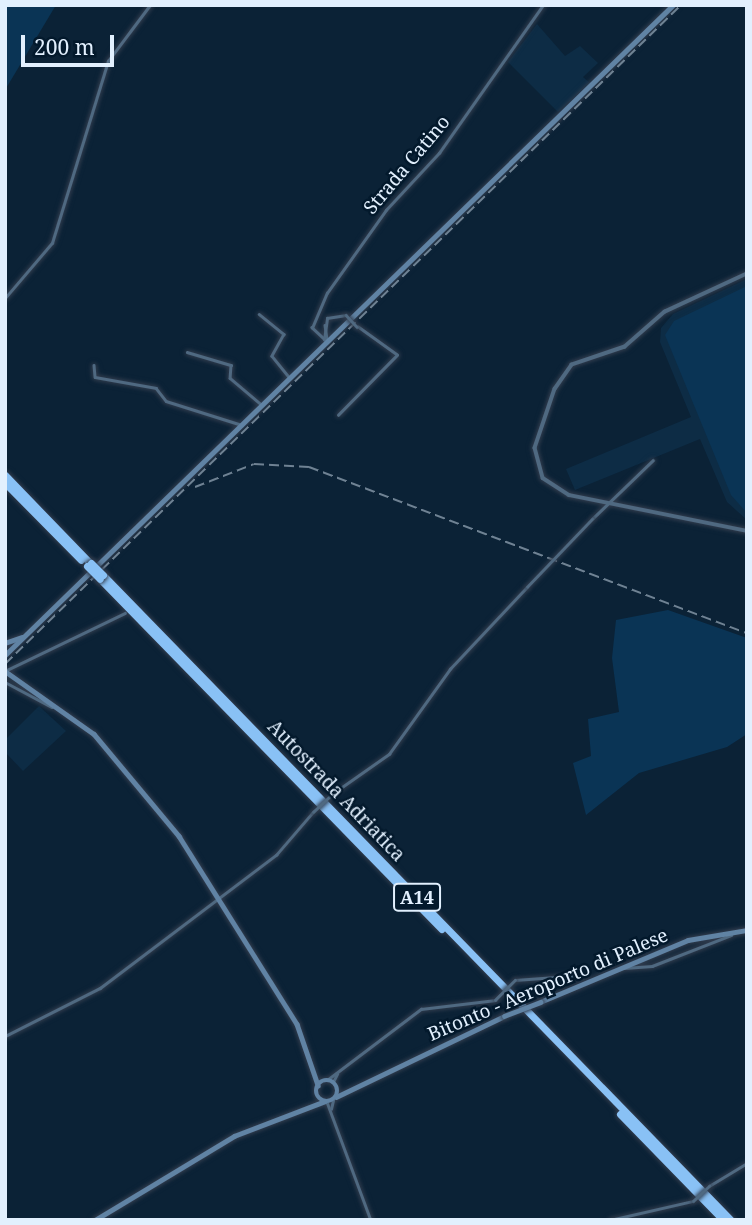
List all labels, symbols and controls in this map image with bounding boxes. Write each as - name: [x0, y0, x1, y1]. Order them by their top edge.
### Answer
- scale bar: [24, 21, 117, 65]
- text: 200 m: [34, 33, 95, 61]
- street label: Strada Catino: [359, 111, 455, 219]
- street label: Autostrada Adriatica: [263, 716, 409, 866]
- road number: A14: [392, 882, 442, 912]
- street label: Bitonto - Aeroporto di Palese: [424, 924, 672, 1046]

